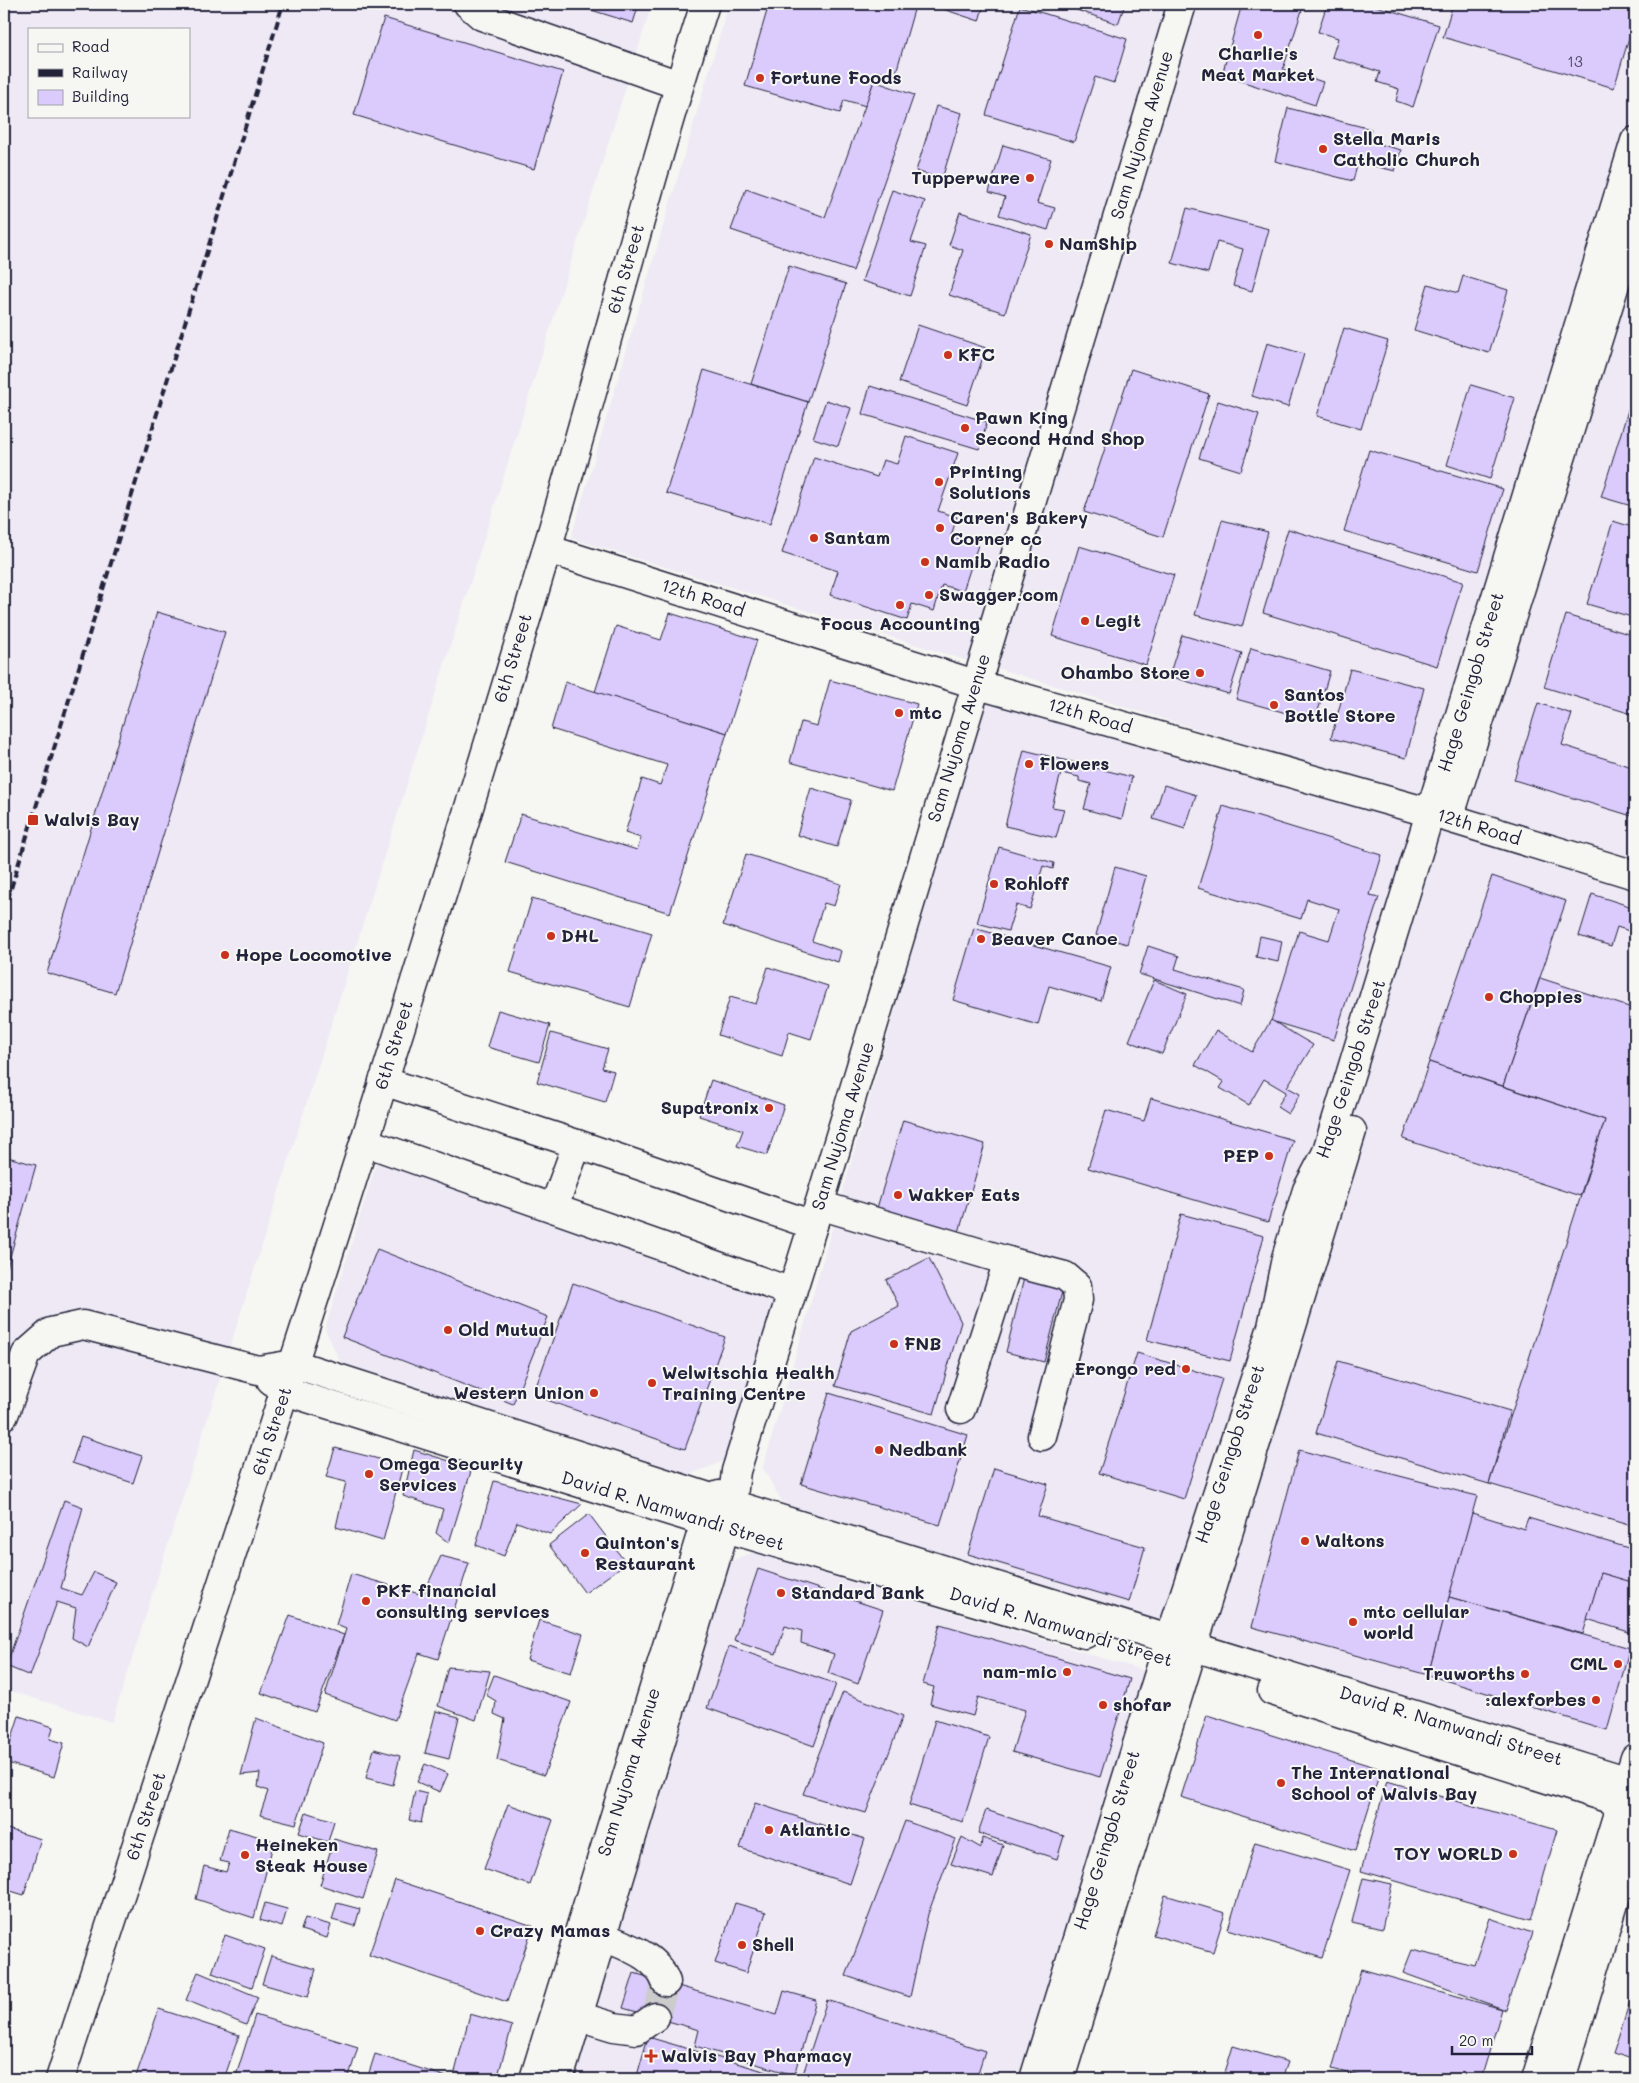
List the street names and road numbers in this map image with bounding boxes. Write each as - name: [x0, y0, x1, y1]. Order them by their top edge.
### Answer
- street label: Sam Nujoma Avenue: [1104, 48, 1178, 222]
- street label: 6th Street: [601, 221, 649, 316]
- street label: 12th Road: [658, 572, 748, 622]
- street label: Hage Geingob Street: [1431, 589, 1509, 775]
- street label: 6th Street: [487, 610, 537, 705]
- street label: Sam Nujoma Avenue: [921, 651, 995, 825]
- street label: 12th Road: [1045, 692, 1135, 739]
- street label: 12th Road: [1434, 802, 1524, 850]
- street label: Hage Geingob Street: [1310, 976, 1390, 1161]
- street label: 6th Street: [368, 997, 418, 1092]
- street label: Sam Nujoma Avenue: [805, 1039, 879, 1213]
- street label: Hage Geingob Street: [1189, 1361, 1269, 1546]
- street label: 6th Street: [245, 1383, 297, 1478]
- street label: David R. Namwandi Street: [559, 1465, 788, 1555]
- street label: David R. Namwandi Street: [947, 1581, 1176, 1671]
- street label: David R. Namwandi Street: [1337, 1680, 1566, 1770]
- street label: Sam Nujoma Avenue: [591, 1685, 665, 1859]
- street label: Hage Geingob Street: [1067, 1747, 1145, 1933]
- street label: 6th Street: [119, 1768, 171, 1863]

